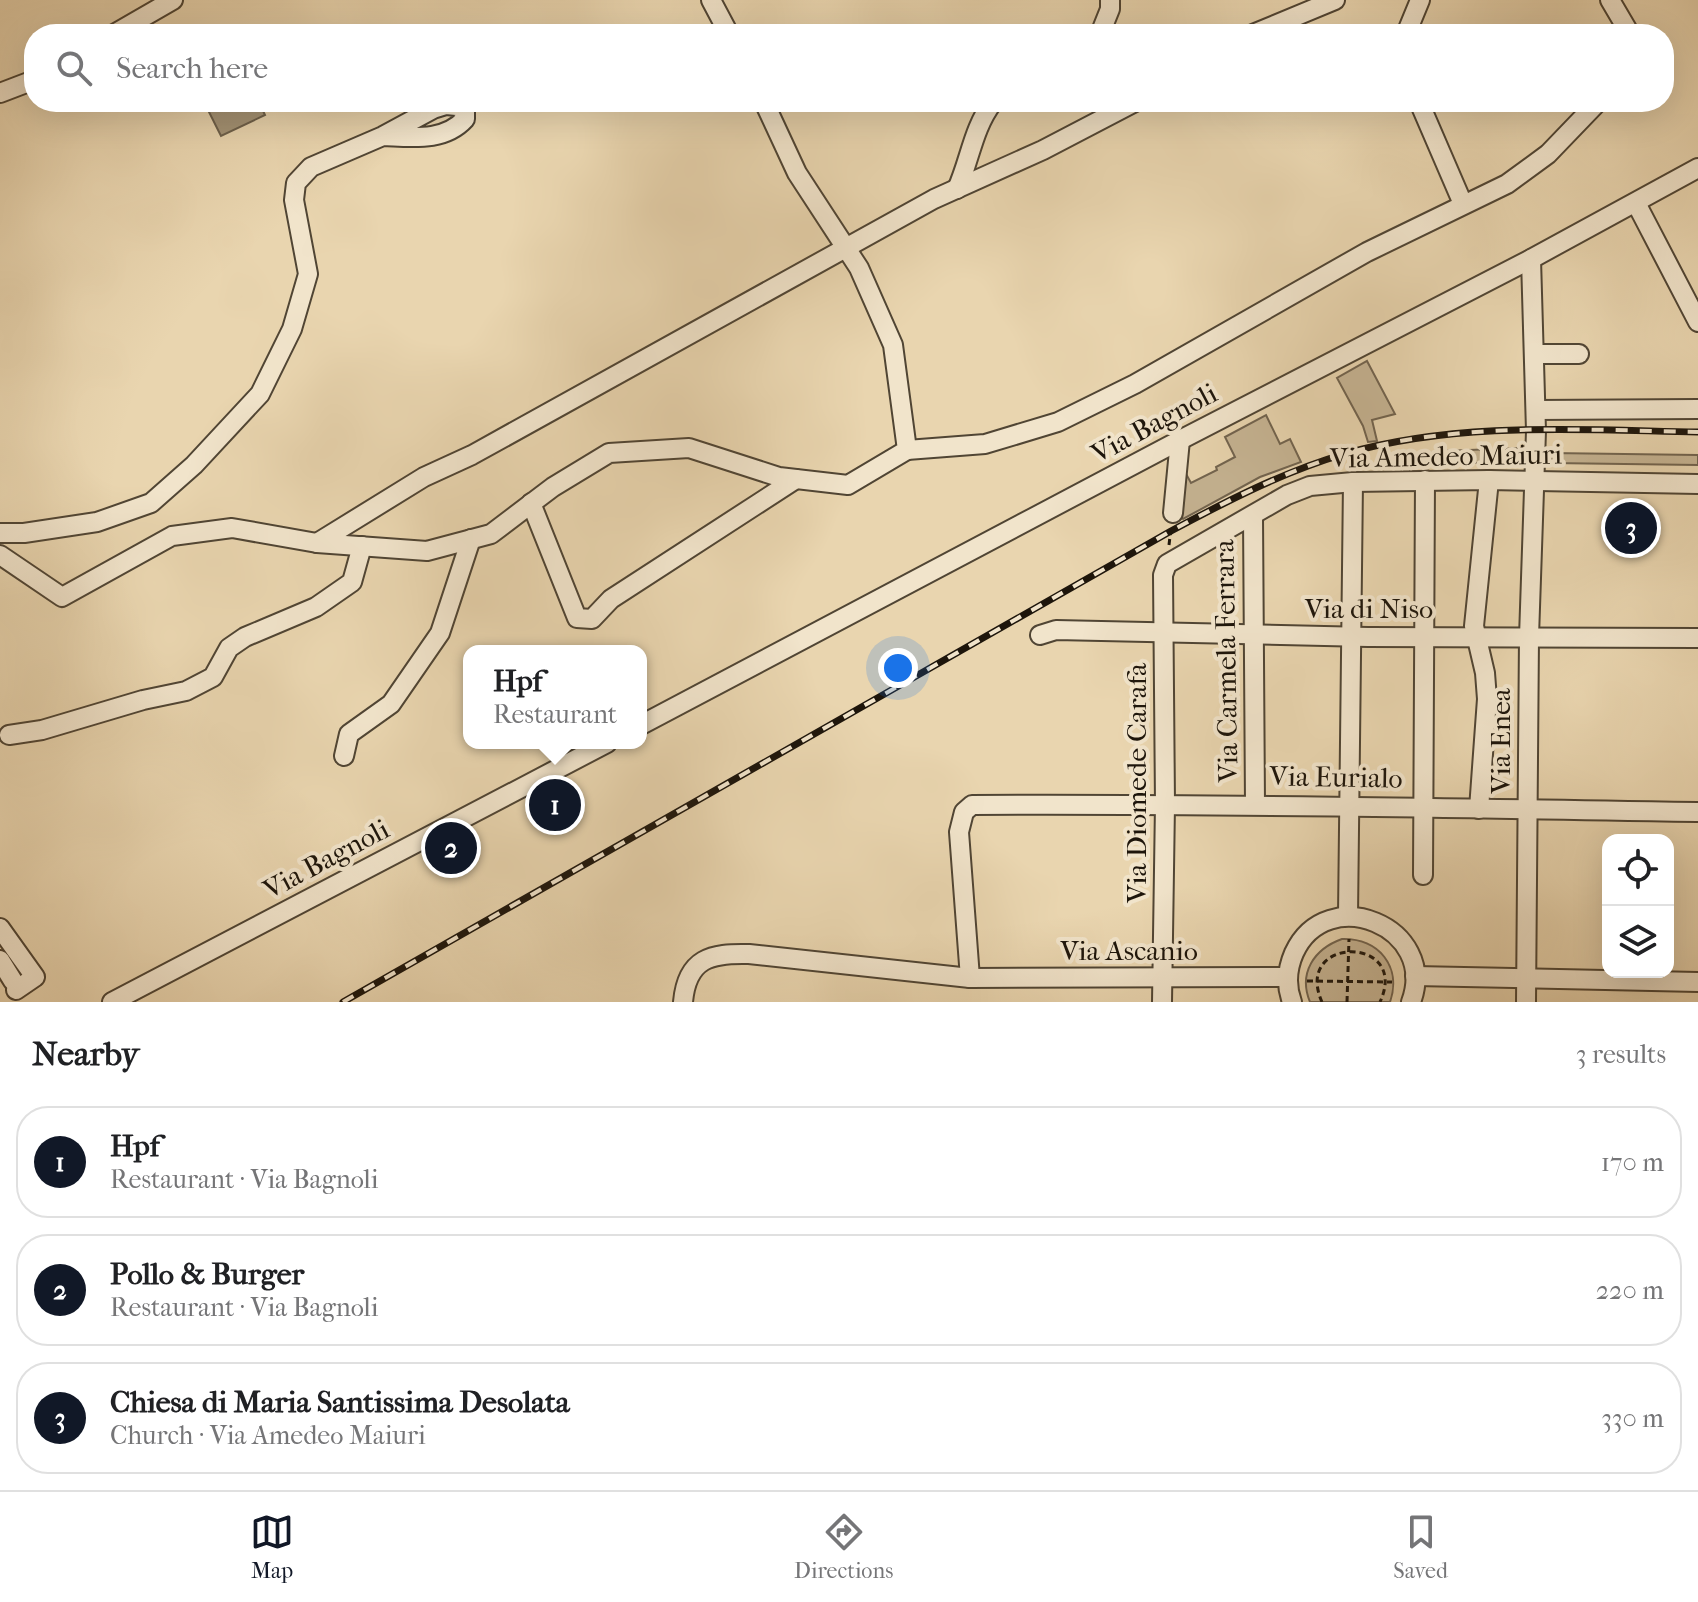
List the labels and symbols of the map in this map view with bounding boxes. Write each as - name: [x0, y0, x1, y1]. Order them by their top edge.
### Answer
- street label: Via Bagnoli: [1085, 376, 1223, 470]
- street label: Via Amedeo Maiuri: [1328, 437, 1563, 475]
- pin: 3: [1605, 498, 1657, 558]
- street label: Via Carmela Ferrara: [1207, 538, 1245, 784]
- street label: Via di Niso: [1304, 592, 1433, 625]
- your location: [878, 648, 918, 688]
- street label: Via Diomede Carafa: [1120, 662, 1153, 904]
- street label: Via Enea: [1484, 687, 1517, 795]
- street label: Via Eurialo: [1268, 759, 1403, 795]
- pin: 1: [529, 775, 581, 835]
- street label: Via Bagnoli: [257, 812, 395, 906]
- pin: 2: [425, 818, 477, 878]
- street label: Via Ascanio: [1059, 934, 1198, 967]

